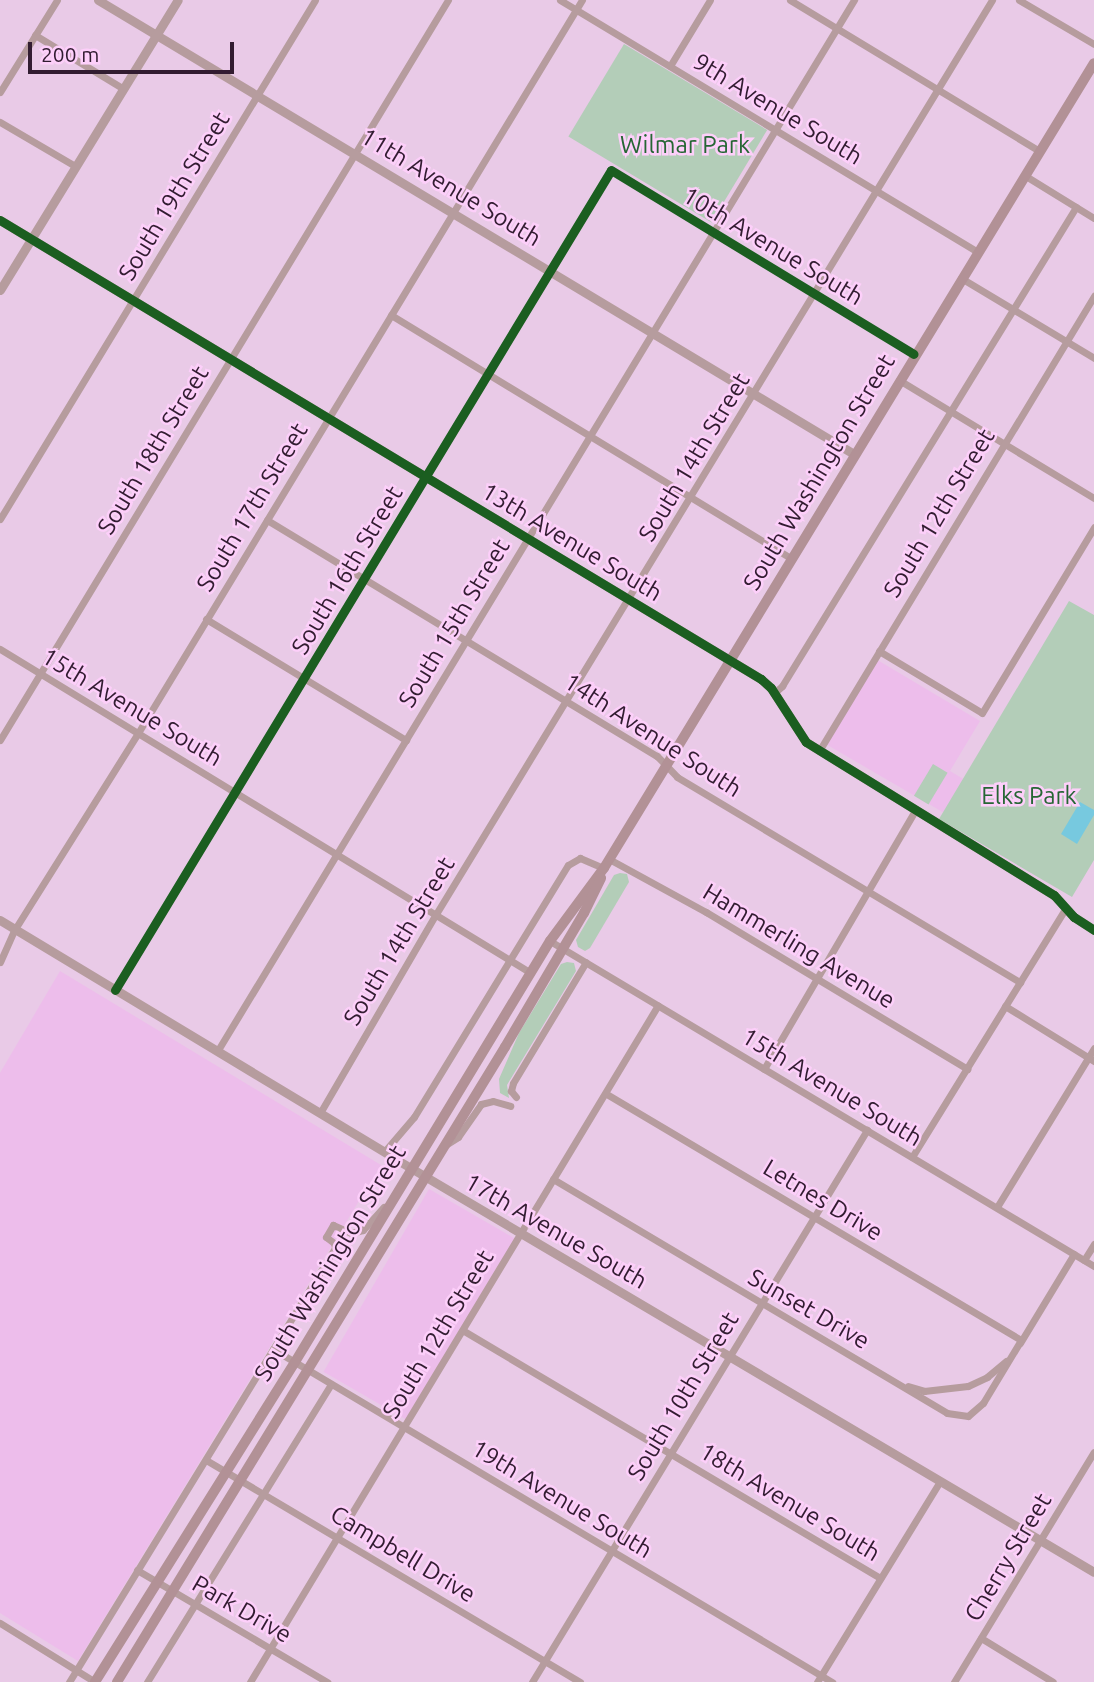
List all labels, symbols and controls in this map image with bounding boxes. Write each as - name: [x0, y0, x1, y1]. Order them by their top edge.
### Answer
- scale bar: [32, 28, 238, 72]
- text: 200 m: [41, 42, 99, 66]
- street label: 9th Avenue South: [688, 47, 868, 171]
- street label: South 19th Street: [112, 106, 236, 286]
- street label: 11th Avenue South: [356, 122, 546, 252]
- park label: Wilmar Park: [620, 131, 750, 159]
- street label: 10th Avenue South: [678, 181, 868, 311]
- street label: South Washington Street: [737, 349, 901, 595]
- street label: South 18th Street: [91, 360, 215, 540]
- street label: South 14th Street: [632, 367, 756, 547]
- street label: South 17th Street: [190, 417, 314, 597]
- street label: South 12th Street: [877, 423, 1001, 603]
- street label: 13th Avenue South: [477, 477, 667, 607]
- street label: South 16th Street: [285, 480, 409, 660]
- street label: South 15th Street: [392, 533, 516, 713]
- street label: 15th Avenue South: [37, 642, 227, 772]
- street label: 14th Avenue South: [559, 667, 747, 803]
- park label: Elks Park: [981, 782, 1077, 810]
- street label: South 14th Street: [337, 851, 461, 1031]
- street label: Hammerling Avenue: [698, 877, 900, 1015]
- street label: 15th Avenue South: [737, 1022, 927, 1152]
- street label: South Washington Street: [248, 1140, 412, 1386]
- street label: Letnes Drive: [758, 1153, 888, 1247]
- street label: 17th Avenue South: [460, 1167, 652, 1295]
- street label: South 12th Street: [376, 1244, 500, 1424]
- street label: Sunset Drive: [743, 1263, 875, 1355]
- street label: South 10th Street: [621, 1306, 745, 1486]
- street label: 19th Avenue South: [467, 1434, 657, 1564]
- street label: 18th Avenue South: [695, 1437, 885, 1567]
- street label: Cherry Street: [958, 1488, 1058, 1626]
- street label: Campbell Drive: [325, 1499, 481, 1609]
- street label: Park Drive: [187, 1569, 297, 1649]

